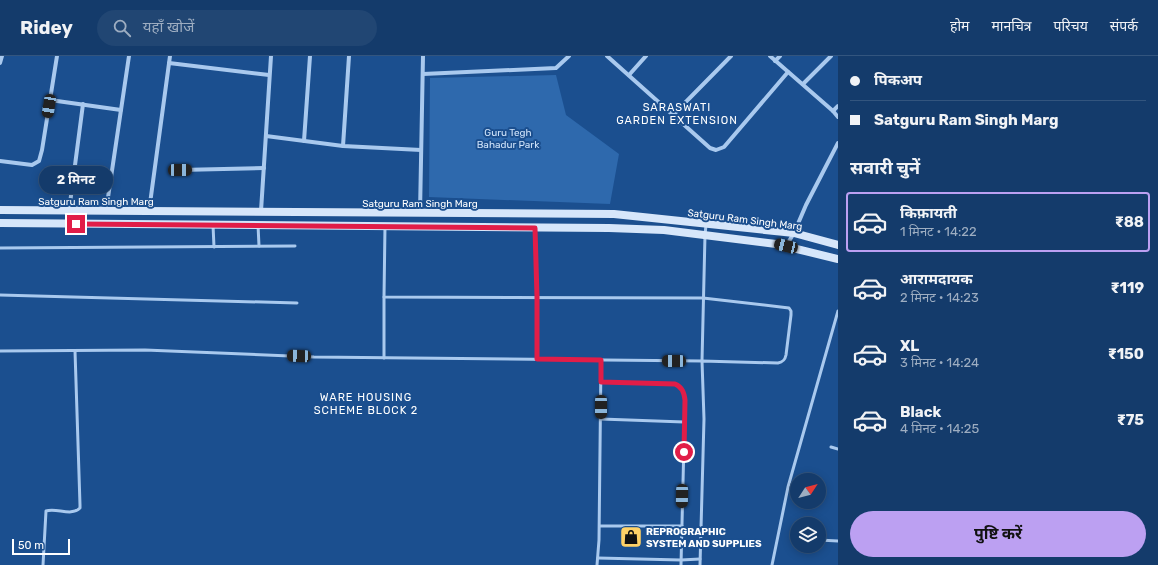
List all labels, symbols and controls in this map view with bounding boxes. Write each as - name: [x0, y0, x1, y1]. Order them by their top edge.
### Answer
- search box: [97, 10, 377, 46]
- text: Ridey: [20, 16, 73, 39]
- icon: search: [111, 17, 133, 39]
- text: यहाँ खोजें: [143, 18, 194, 36]
- text: होम: [950, 18, 969, 35]
- text: मानचित्र: [991, 18, 1032, 35]
- text: परिचय: [1054, 18, 1088, 35]
- text: संपर्क: [1110, 18, 1138, 35]
- text: पिकअप: [874, 71, 922, 89]
- car: [41, 93, 57, 119]
- district label: SARASWATI GARDEN EXTENSION: [616, 101, 738, 127]
- text: Satguru Ram Singh Marg: [874, 111, 1058, 129]
- park label: Guru Tegh Bahadur Park: [477, 127, 540, 151]
- text: सवारी चुनें: [850, 157, 920, 179]
- car: [168, 164, 192, 176]
- callout: 2 मिनट: [39, 166, 113, 194]
- text: 2 मिनट: [57, 172, 95, 187]
- street label: Satguru Ram Singh Marg: [38, 196, 154, 208]
- street label: Satguru Ram Singh Marg: [362, 198, 478, 210]
- icon: car: [852, 204, 888, 240]
- text: किफ़ायती: [900, 204, 957, 222]
- street label: Satguru Ram Singh Marg: [687, 207, 803, 233]
- text: ₹88: [1115, 213, 1144, 231]
- route end: [67, 215, 85, 233]
- text: 1 मिनट · 14:22: [900, 224, 977, 239]
- car: [773, 237, 799, 255]
- icon: car: [852, 270, 888, 306]
- text: आरामदायक: [900, 270, 973, 288]
- text: ₹119: [1110, 279, 1144, 297]
- text: 2 मिनट · 14:23: [900, 290, 979, 305]
- icon: car: [852, 336, 888, 372]
- text: XL: [900, 337, 919, 355]
- text: ₹150: [1108, 345, 1144, 363]
- car: [287, 350, 311, 362]
- car: [662, 355, 686, 367]
- text: 3 मिनट · 14:24: [900, 355, 979, 370]
- district label: WARE HOUSING SCHEME BLOCK 2: [314, 391, 418, 417]
- car: [595, 395, 607, 419]
- icon: car: [852, 402, 888, 438]
- text: Black: [900, 403, 941, 421]
- text: ₹75: [1117, 411, 1144, 429]
- text: 4 मिनट · 14:25: [900, 421, 979, 436]
- route start: [675, 443, 693, 461]
- north arrow: [790, 473, 826, 509]
- map controls: [790, 473, 826, 553]
- car: [676, 484, 688, 508]
- button: पुष्टि करें: [850, 511, 1146, 557]
- button: layers: [790, 517, 826, 553]
- shop icon: REPROGRAPHIC SYSTEM AND SUPPLIES: [618, 524, 644, 550]
- place label: REPROGRAPHIC SYSTEM AND SUPPLIES: [646, 526, 762, 550]
- scale bar: [12, 537, 70, 556]
- text: 50 m: [18, 539, 44, 552]

